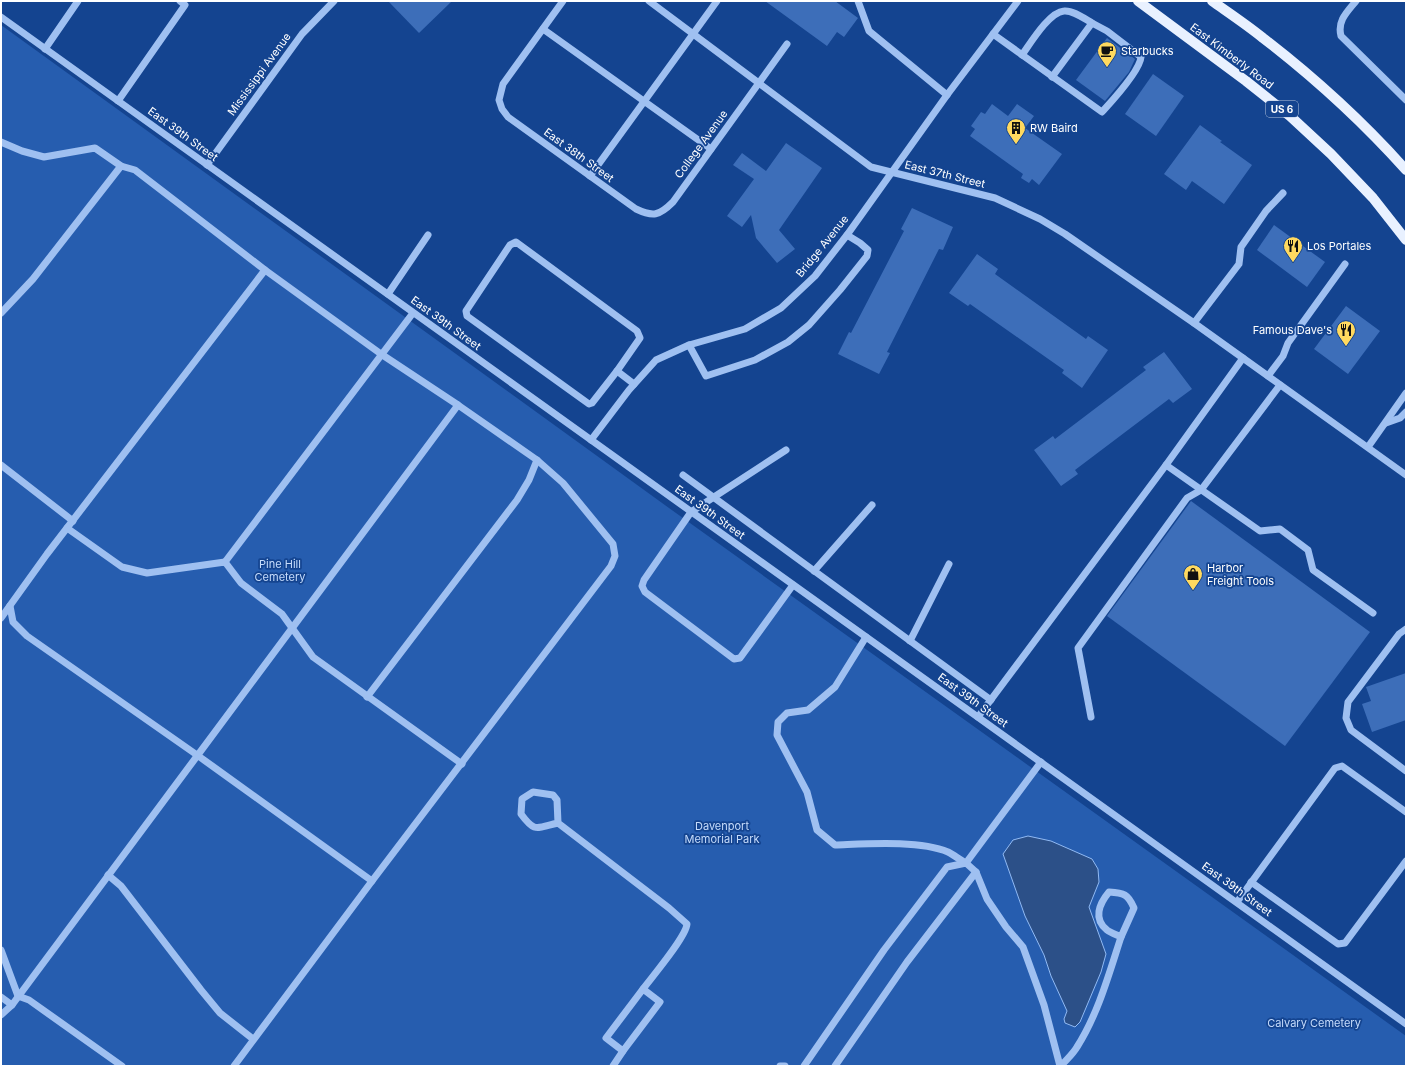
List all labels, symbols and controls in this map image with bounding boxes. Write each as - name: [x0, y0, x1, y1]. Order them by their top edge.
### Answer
- street label: East Kimberly Road: [1187, 20, 1277, 92]
- street label: Mississippi Avenue: [224, 30, 294, 118]
- cafe icon: Starbucks: [1096, 40, 1118, 68]
- place label: Starbucks: [1121, 44, 1174, 58]
- road number: US 6: [1266, 101, 1298, 117]
- street label: East 39th Street: [145, 104, 221, 164]
- street label: College Avenue: [671, 107, 731, 181]
- building icon: RW Baird: [1005, 117, 1027, 145]
- place label: RW Baird: [1030, 121, 1078, 135]
- street label: East 38th Street: [541, 125, 617, 185]
- street label: East 37th Street: [903, 157, 987, 191]
- street label: Bridge Avenue: [793, 212, 851, 280]
- restaurant icon: Los Portales: [1282, 235, 1304, 263]
- place label: Los Portales: [1307, 239, 1371, 253]
- street label: East 39th Street: [408, 293, 484, 353]
- restaurant icon: Famous Dave's: [1335, 319, 1357, 347]
- place label: Famous Dave's: [1253, 323, 1332, 337]
- street label: East 39th Street: [672, 482, 748, 542]
- park label: Pine Hill Cemetery: [255, 557, 305, 584]
- place label: Harbor Freight Tools: [1207, 561, 1274, 588]
- shop icon: Harbor Freight Tools: [1182, 563, 1204, 591]
- street label: East 39th Street: [935, 670, 1011, 730]
- park label: Davenport Memorial Park: [684, 819, 760, 846]
- street label: East 39th Street: [1199, 859, 1275, 919]
- park label: Calvary Cemetery: [1267, 1016, 1361, 1030]

